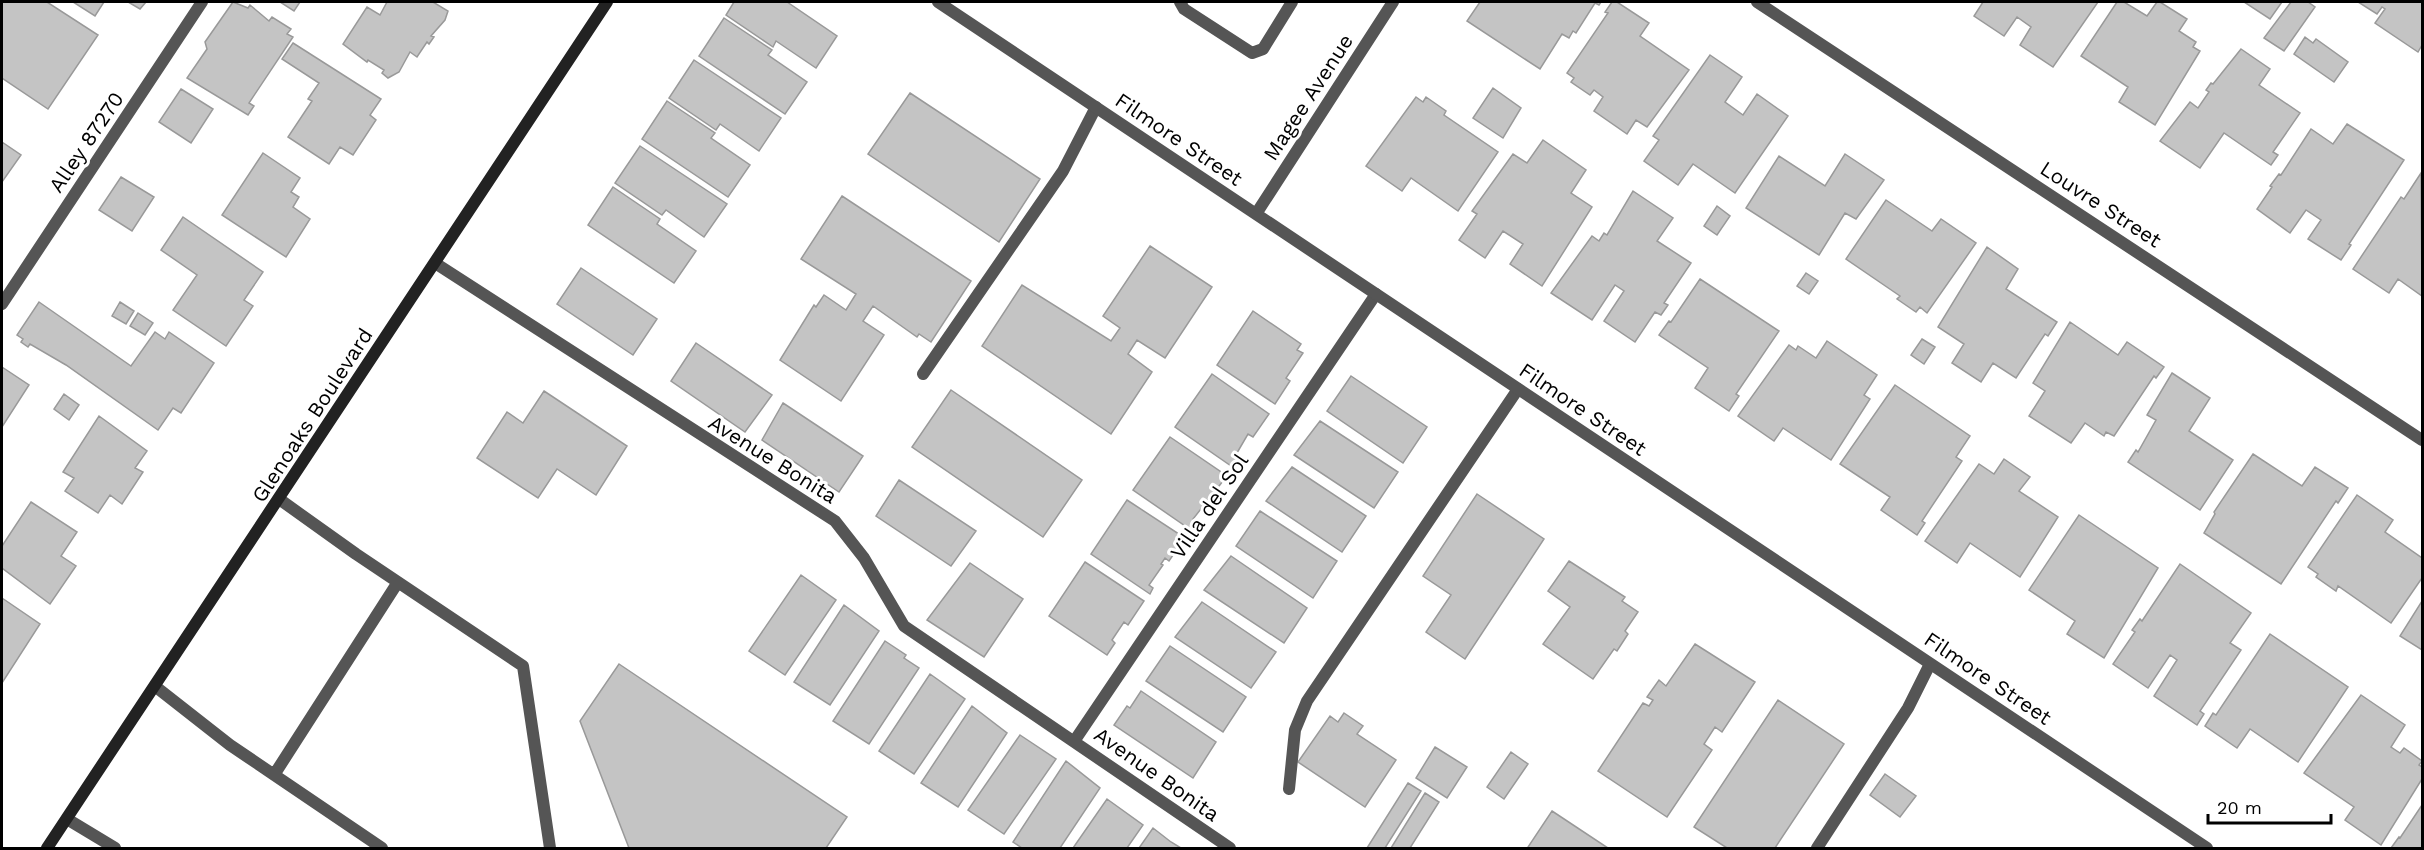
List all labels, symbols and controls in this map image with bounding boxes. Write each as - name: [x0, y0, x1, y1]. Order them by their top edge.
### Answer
- street label: Magee Avenue: [1258, 29, 1358, 165]
- street label: Alley 87270: [43, 87, 129, 197]
- street label: Filmore Street: [1111, 87, 1248, 191]
- street label: Louvre Street: [2036, 156, 2166, 253]
- street label: Glenoaks Boulevard: [246, 323, 378, 507]
- street label: Filmore Street: [1515, 357, 1652, 461]
- street label: Avenue Bonita: [704, 409, 842, 509]
- street label: Villa del Sol: [1165, 448, 1254, 563]
- street label: Filmore Street: [1920, 626, 2057, 730]
- street label: Avenue Bonita: [1090, 722, 1224, 826]
- scale bar: [2208, 787, 2331, 825]
- text: 20 m: [2217, 797, 2262, 818]

